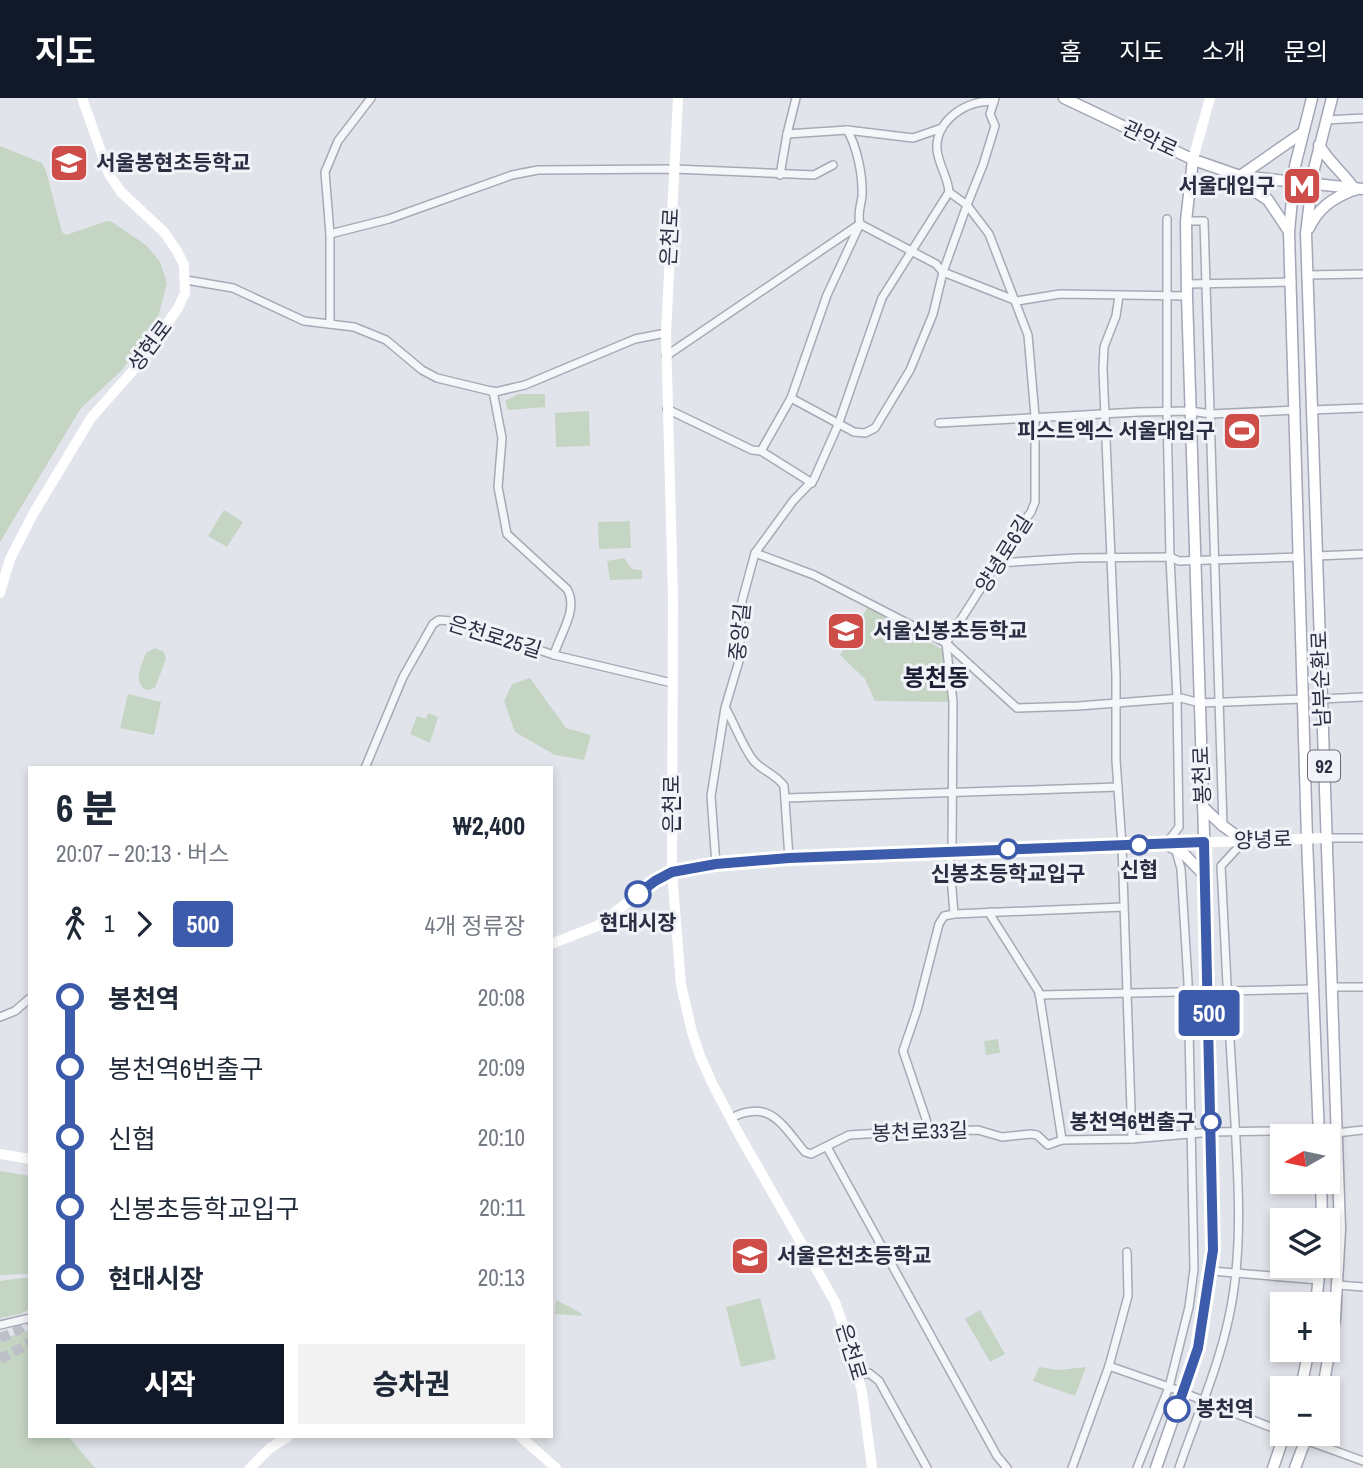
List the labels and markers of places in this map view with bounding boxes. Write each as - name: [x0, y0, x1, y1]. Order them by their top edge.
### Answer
- school or university icon: 서울봉현초등학교: [48, 142, 90, 184]
- place label: 서울봉현초등학교: [96, 148, 251, 177]
- metro station icon: 서울대입구: [1281, 165, 1323, 207]
- place label: 서울대입구: [1178, 171, 1275, 200]
- sports icon: 피스트엑스 서울대입구: [1221, 410, 1263, 452]
- place label: 피스트엑스 서울대입구: [1017, 416, 1215, 445]
- school or university icon: 서울신봉초등학교: [825, 610, 867, 652]
- place label: 서울신봉초등학교: [873, 616, 1028, 645]
- marker: 신협: [1129, 835, 1149, 855]
- marker: 신봉초등학교입구: [998, 839, 1018, 859]
- place label: 신협: [1120, 855, 1158, 884]
- place label: 신봉초등학교입구: [931, 859, 1085, 888]
- marker: 현대시장: [625, 881, 651, 907]
- place label: 현대시장: [599, 908, 677, 937]
- place label: 봉천역6번출구: [1070, 1107, 1195, 1136]
- marker: 봉천역6번출구: [1201, 1112, 1221, 1132]
- school or university icon: 서울은천초등학교: [729, 1235, 771, 1277]
- place label: 서울은천초등학교: [777, 1241, 932, 1270]
- place label: 봉천역: [1196, 1394, 1254, 1423]
- marker: 봉천역: [1164, 1396, 1190, 1422]

